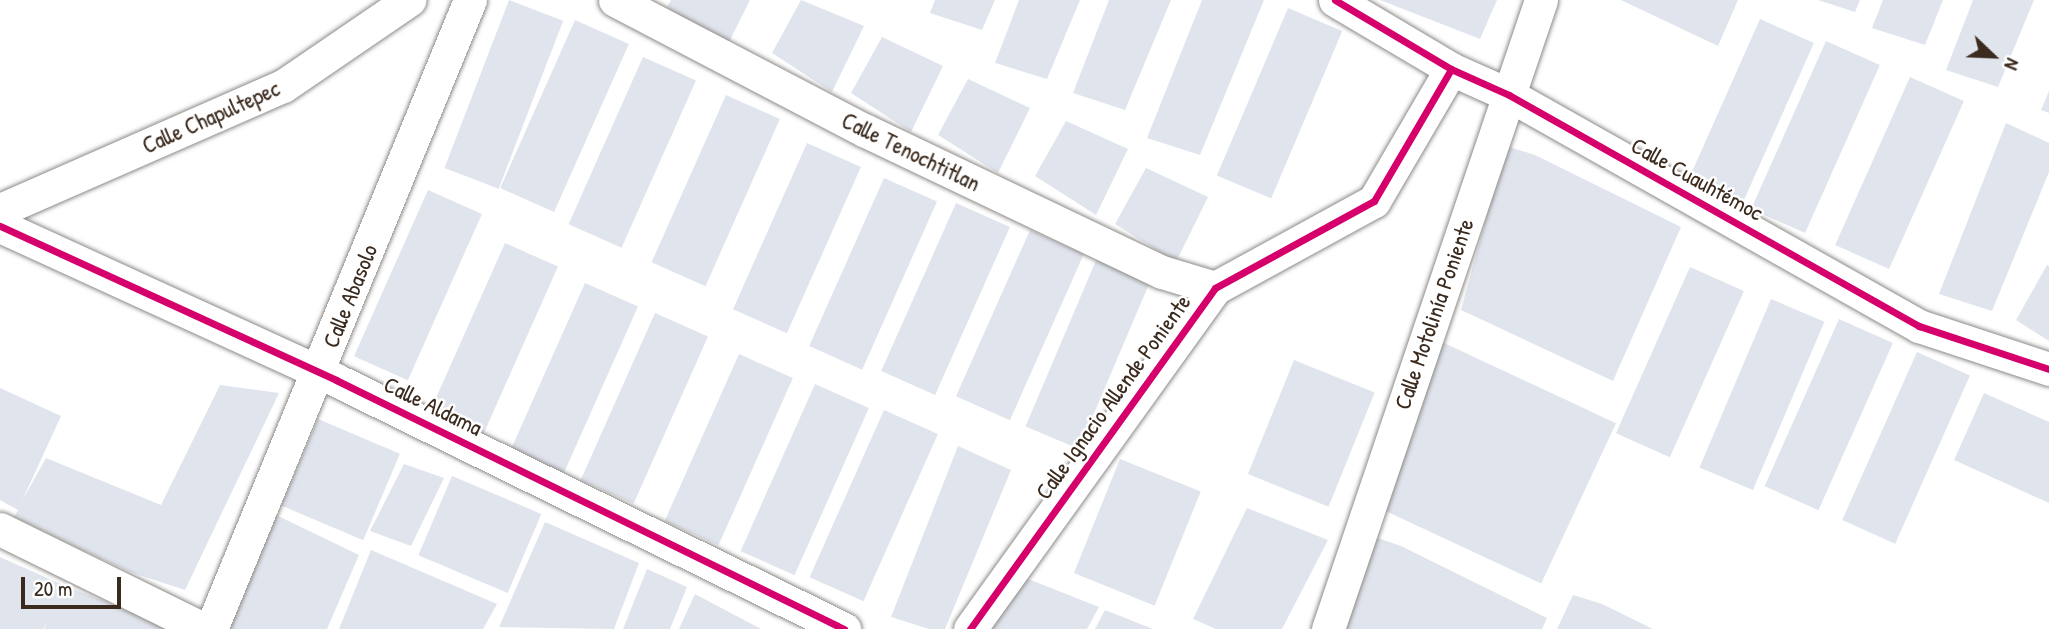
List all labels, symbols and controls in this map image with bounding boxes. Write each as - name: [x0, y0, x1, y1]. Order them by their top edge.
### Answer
- north arrow: [1958, 21, 2028, 91]
- text: N: [1998, 54, 2026, 74]
- street label: Calle Chapultepec: [138, 74, 284, 160]
- street label: Calle Tenochtitlan: [837, 107, 985, 197]
- street label: Calle Cuauhtémoc: [1626, 131, 1768, 227]
- street label: Calle Motolinía Poniente: [1388, 215, 1480, 413]
- street label: Calle Abasolo: [317, 240, 383, 352]
- street label: Calle Ignacio Allende Poniente: [1029, 289, 1197, 505]
- street label: Calle Aldama: [379, 370, 487, 442]
- scale bar: [24, 562, 124, 606]
- text: 20 m: [34, 574, 72, 603]

